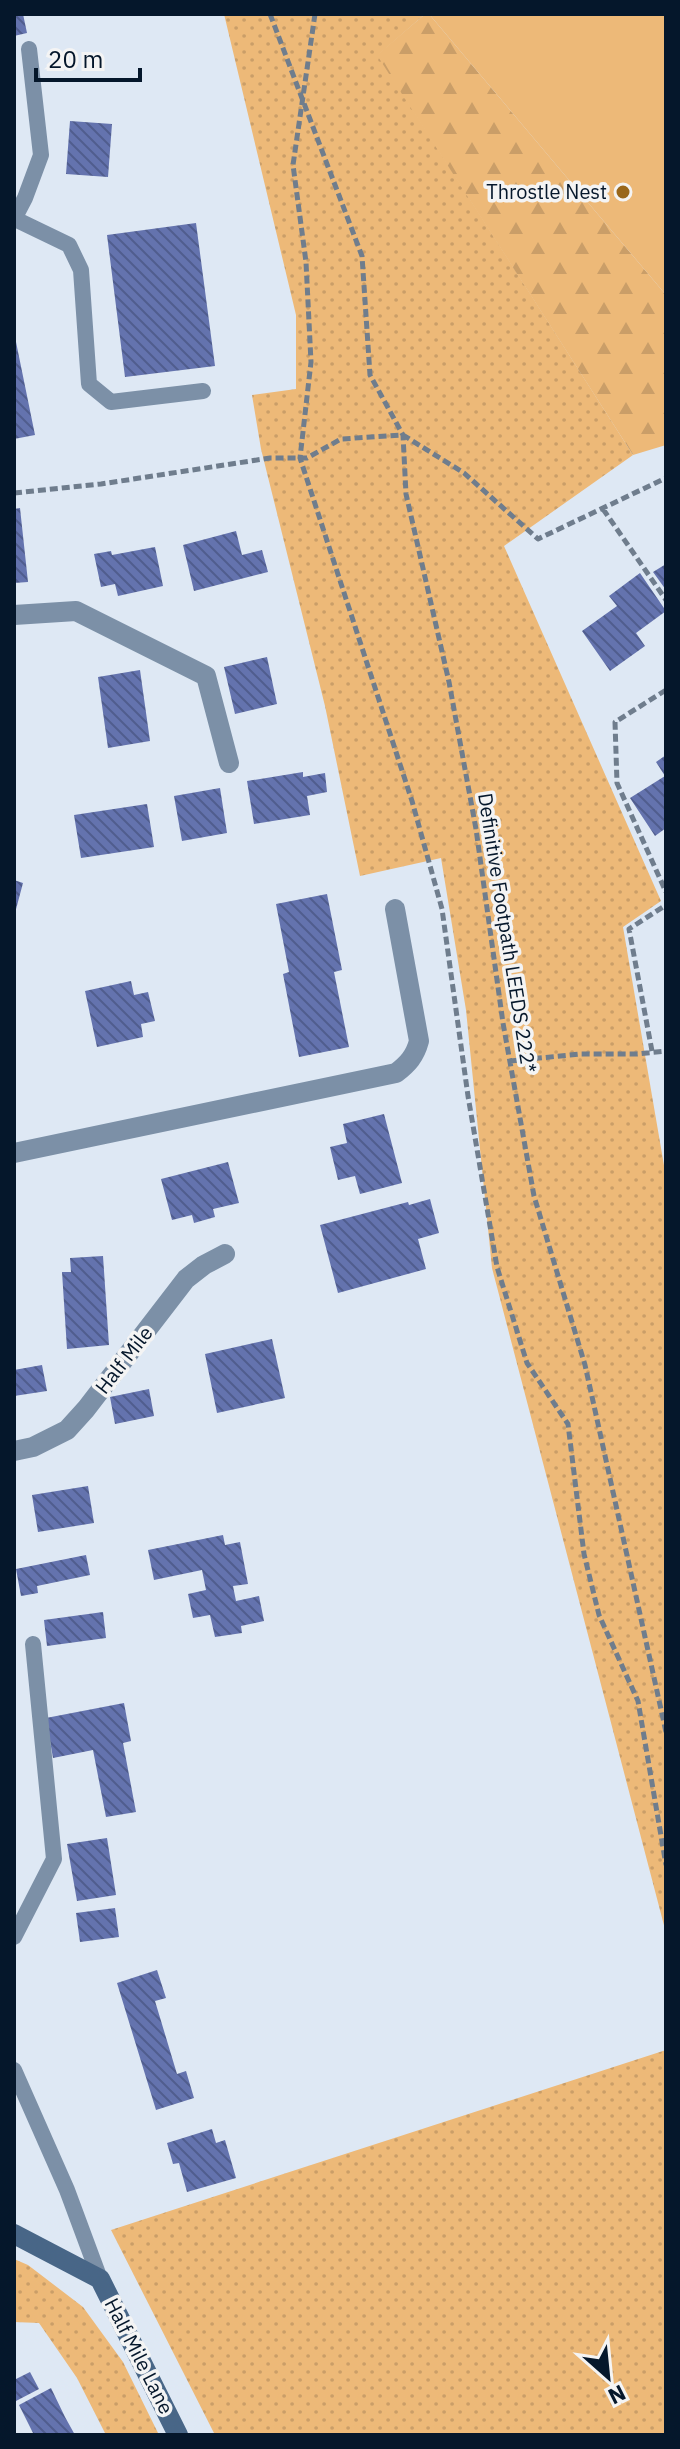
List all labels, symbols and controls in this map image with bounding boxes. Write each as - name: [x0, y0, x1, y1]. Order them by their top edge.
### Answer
- scale bar: [36, 32, 140, 82]
- text: 20 m: [48, 43, 103, 75]
- place label: Throstle Nest: [486, 178, 607, 205]
- marker: Throstle Nest: [614, 183, 632, 201]
- street label: Definitive Footpath LEEDS 222*: [472, 791, 543, 1075]
- street label: Half Mile: [89, 1320, 159, 1399]
- street label: Half Mile Lane: [99, 2293, 180, 2418]
- north arrow: [568, 2337, 648, 2417]
- text: N: [604, 2379, 631, 2412]

